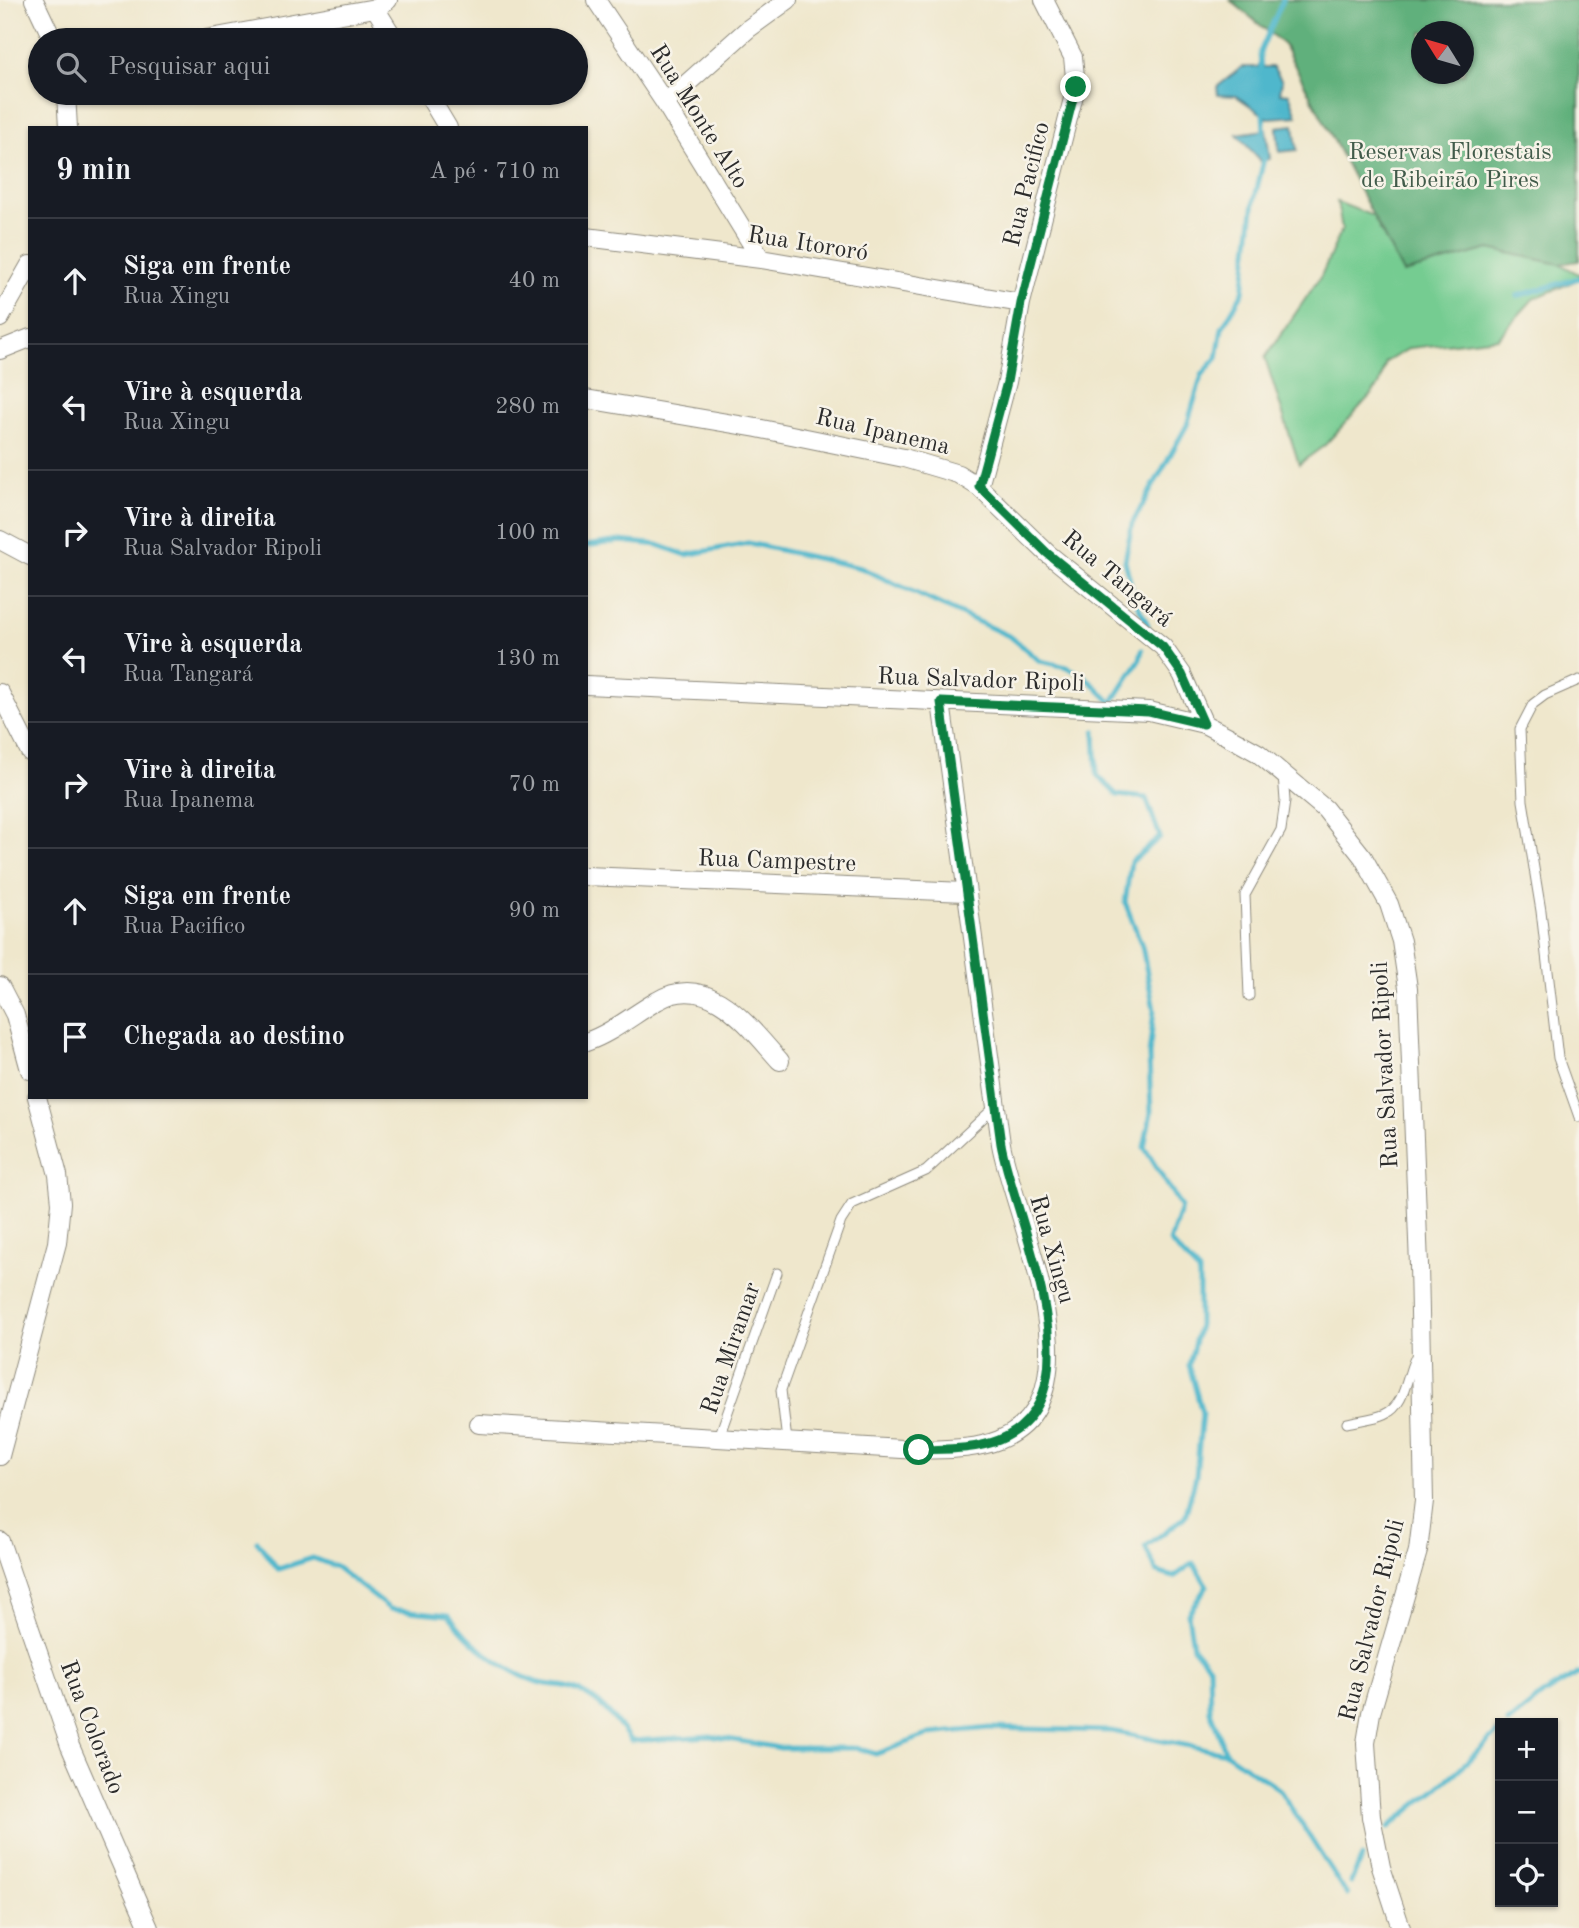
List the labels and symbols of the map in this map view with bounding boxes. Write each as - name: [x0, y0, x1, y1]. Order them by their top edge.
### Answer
- north arrow: [1411, 21, 1474, 84]
- street label: Rua Monte Alto: [644, 41, 752, 193]
- route end: [1060, 71, 1091, 102]
- street label: Rua Pacifico: [1001, 120, 1055, 249]
- park label: Reservas Florestais de Ribeirão Pires: [1348, 141, 1552, 193]
- street label: Rua Itororó: [746, 224, 870, 266]
- street label: Rua Ipanema: [813, 406, 952, 460]
- street label: Rua Tangará: [1057, 527, 1177, 632]
- street label: Rua Salvador Ripoli: [877, 665, 1085, 697]
- street label: Rua Campestre: [697, 847, 857, 877]
- street label: Rua Salvador Ripoli: [1369, 961, 1403, 1169]
- street label: Rua Xingu: [1024, 1193, 1078, 1307]
- street label: Rua Miramar: [698, 1280, 766, 1418]
- route start: [903, 1434, 934, 1465]
- street label: Rua Salvador Ripoli: [1336, 1517, 1410, 1724]
- street label: Rua Colorado: [55, 1658, 128, 1798]

